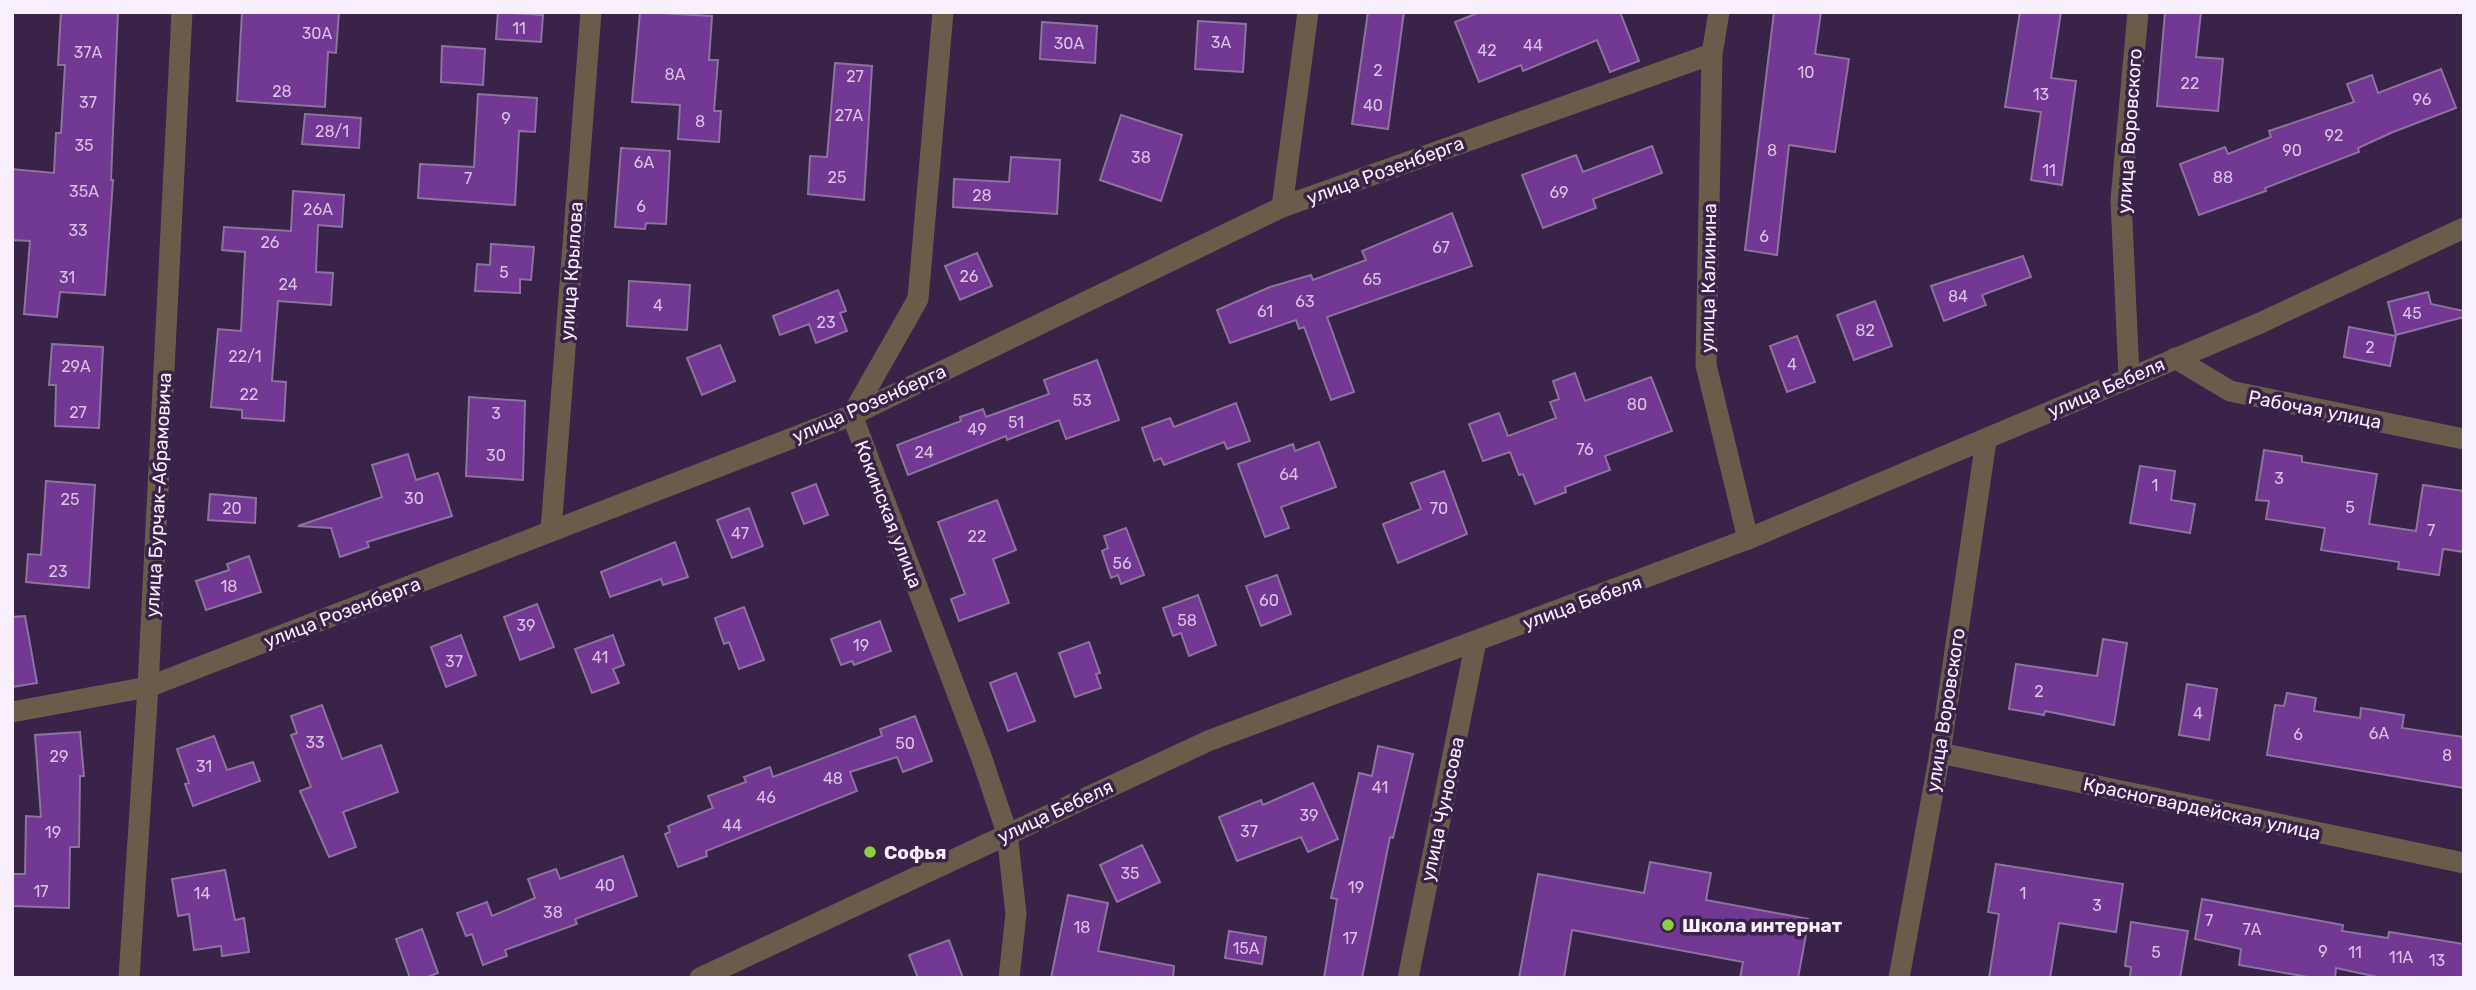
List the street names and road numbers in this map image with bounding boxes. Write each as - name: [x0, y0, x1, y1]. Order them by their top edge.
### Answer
- street label: улица Воровского: [2112, 48, 2147, 215]
- street label: улица Розенберга: [1303, 131, 1467, 210]
- street label: улица Крылова: [555, 201, 588, 341]
- street label: улица Калинина: [1696, 203, 1721, 353]
- street label: улица Бебеля: [2044, 352, 2168, 422]
- street label: улица Розенберга: [789, 359, 950, 448]
- street label: улица Бурчак-Абрамовича: [141, 372, 176, 618]
- street label: Рабочая улица: [2246, 385, 2383, 434]
- street label: Кокинская улица: [850, 437, 927, 591]
- street label: улица Бебеля: [1519, 570, 1645, 635]
- street label: улица Розенберга: [261, 572, 424, 653]
- street label: улица Воровского: [1921, 626, 1970, 794]
- street label: улица Чуносова: [1416, 735, 1469, 883]
- street label: Красногвардейская улица: [2081, 772, 2323, 845]
- street label: улица Бебеля: [994, 775, 1117, 848]

